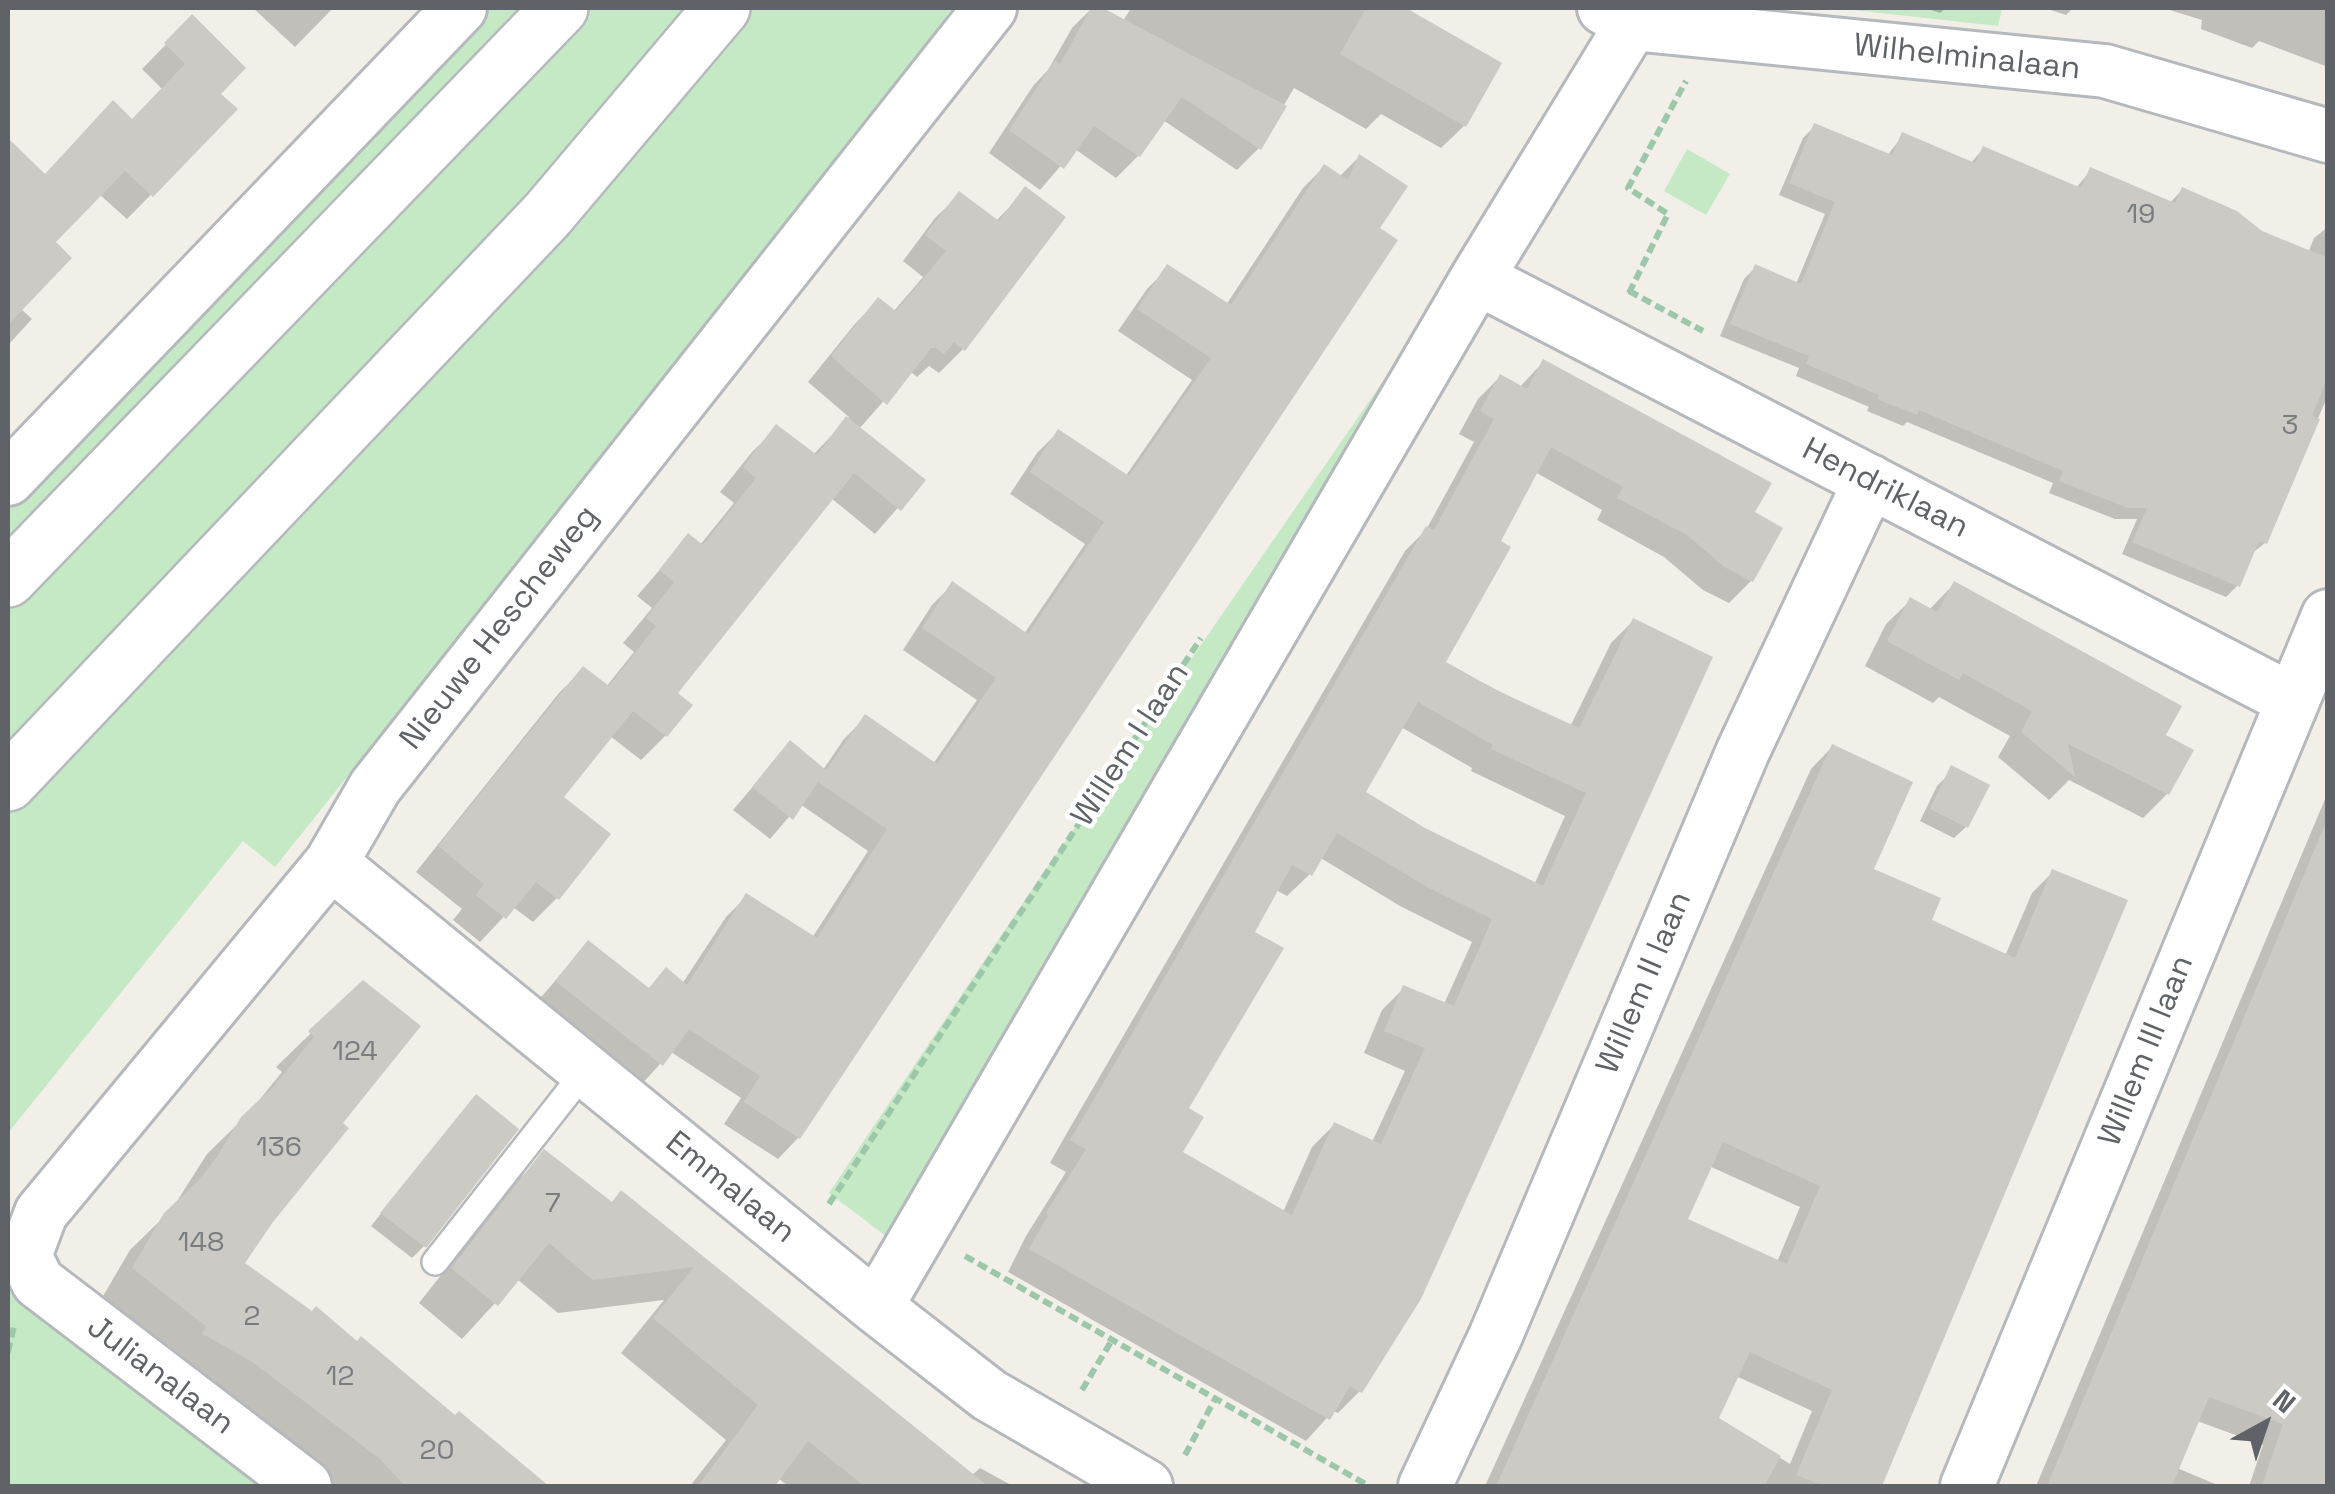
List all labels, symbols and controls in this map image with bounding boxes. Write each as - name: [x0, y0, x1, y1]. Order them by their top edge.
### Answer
- street label: Wilhelminalaan: [1852, 27, 2082, 89]
- house number: 19: [2127, 198, 2155, 232]
- house number: 3: [2282, 409, 2298, 443]
- street label: Hendriklaan: [1795, 431, 1975, 547]
- street label: Nieuwe Hescheweg: [393, 498, 607, 758]
- street label: Willem I laan: [1064, 656, 1198, 834]
- street label: Willem II laan: [1589, 886, 1701, 1080]
- street label: Willem III laan: [2091, 950, 2203, 1152]
- house number: 124: [332, 1035, 378, 1069]
- street label: Emmalaan: [657, 1124, 803, 1252]
- house number: 136: [256, 1131, 302, 1165]
- house number: 7: [545, 1187, 561, 1221]
- house number: 148: [178, 1226, 224, 1260]
- house number: 2: [244, 1300, 260, 1334]
- street label: Julianalaan: [79, 1308, 241, 1444]
- house number: 12: [326, 1360, 354, 1394]
- north arrow: [2215, 1374, 2315, 1474]
- text: N: [2266, 1381, 2303, 1421]
- house number: 20: [420, 1434, 454, 1468]

